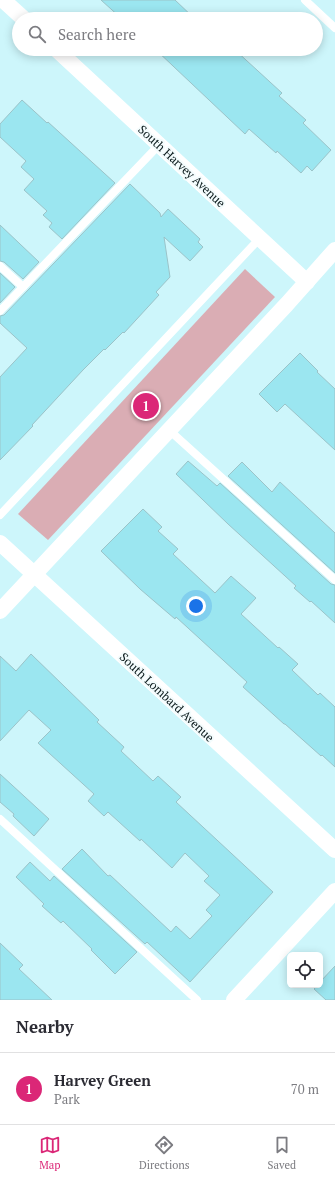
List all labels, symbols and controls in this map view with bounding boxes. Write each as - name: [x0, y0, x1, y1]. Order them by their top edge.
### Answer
- search box: [12, 12, 323, 56]
- icon: search: [26, 23, 48, 45]
- text: Search here: [58, 24, 136, 44]
- street label: South Harvey Avenue: [135, 122, 229, 210]
- pin: 1: [133, 391, 159, 421]
- your location: [186, 596, 206, 616]
- street label: South Lombard Avenue: [117, 649, 217, 745]
- map controls: [287, 952, 323, 988]
- button: locate: [287, 952, 323, 988]
- text: Nearby: [16, 1015, 74, 1038]
- text: Harvey Green: [54, 1070, 151, 1090]
- text: 1: [25, 1080, 33, 1098]
- text: 70 m: [291, 1080, 319, 1098]
- text: Park: [54, 1090, 80, 1108]
- tab: Map: [39, 1134, 61, 1172]
- tab: Directions: [139, 1134, 190, 1172]
- tab: Saved: [268, 1134, 296, 1172]

